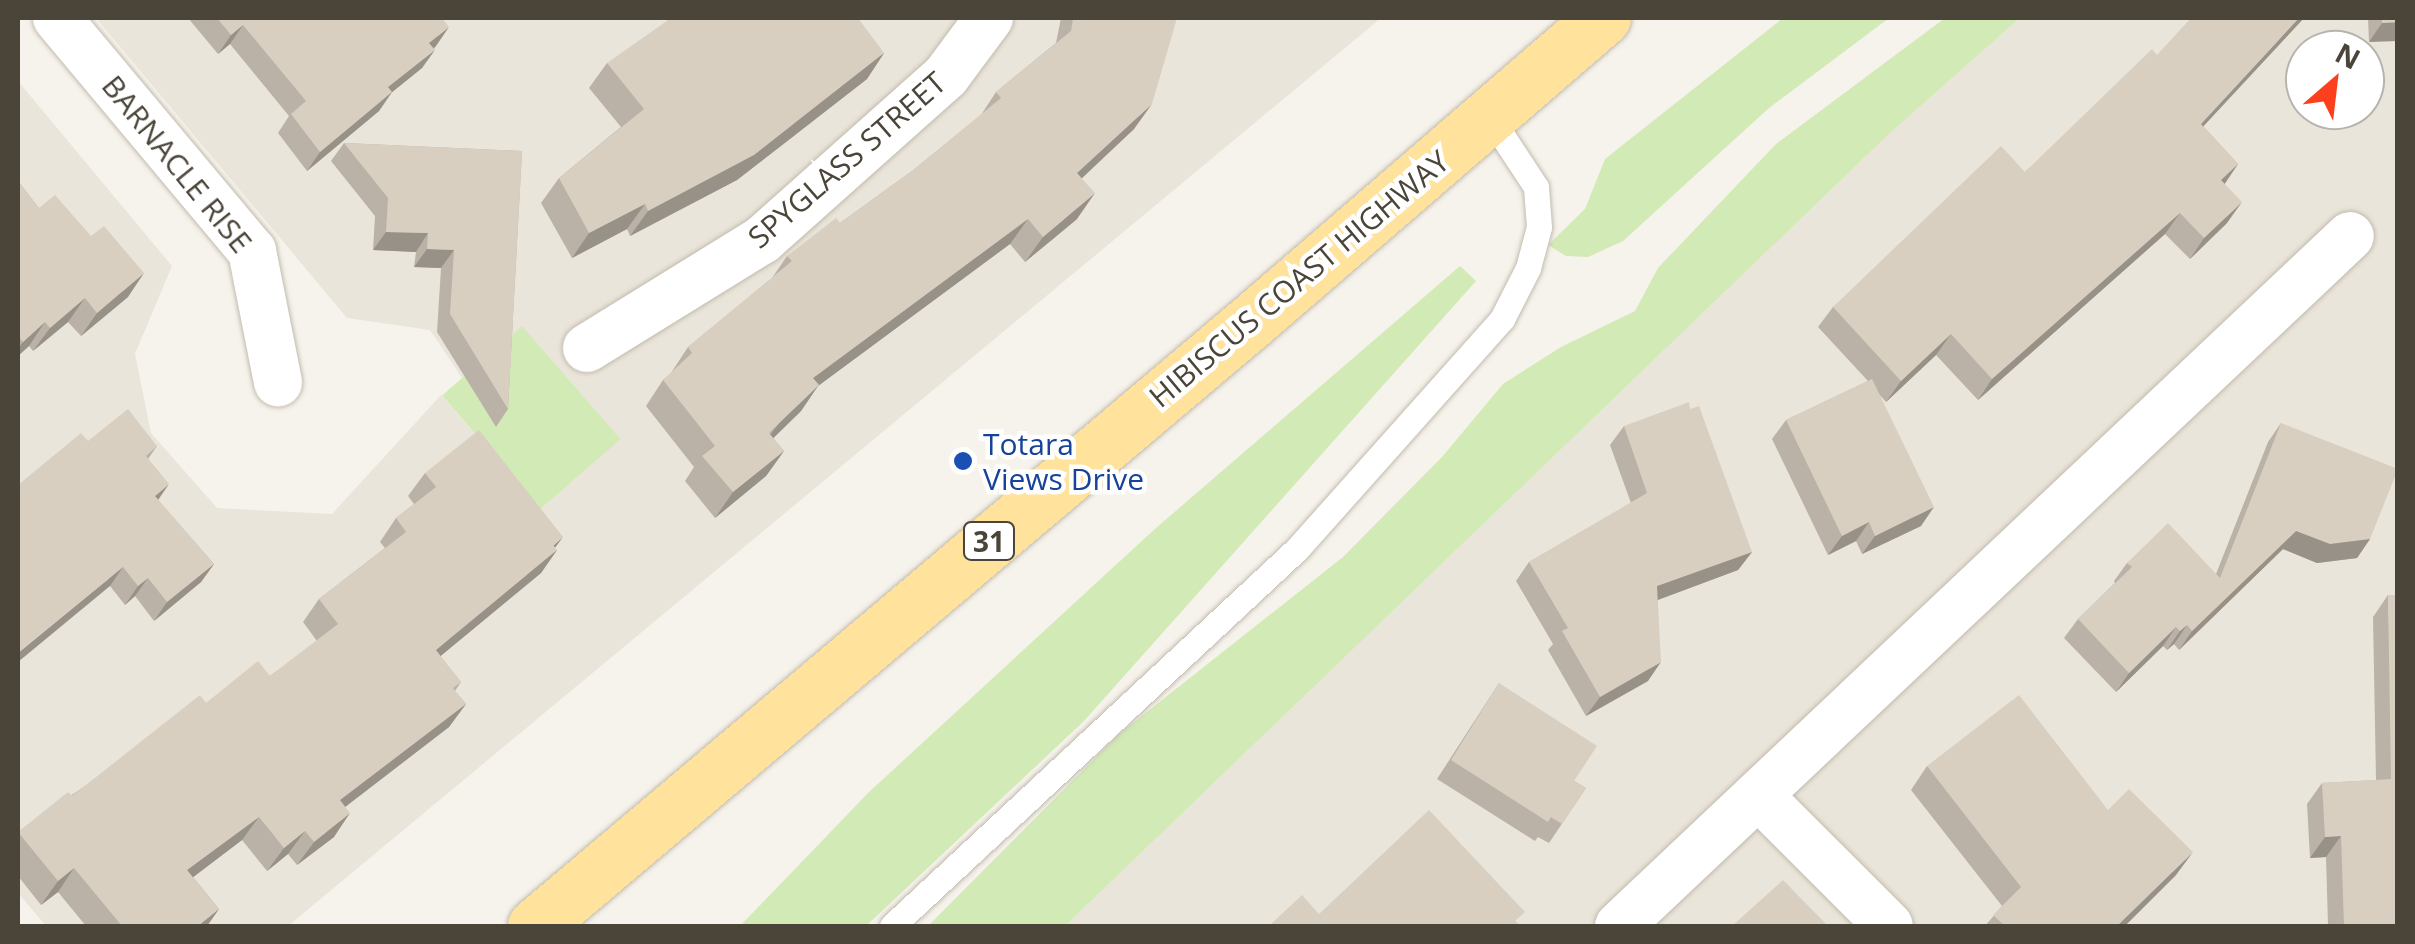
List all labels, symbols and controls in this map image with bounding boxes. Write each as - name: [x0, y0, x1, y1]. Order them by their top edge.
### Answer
- north arrow: [2285, 30, 2385, 130]
- text: N: [2329, 33, 2367, 77]
- street label: SPYGLASS STREET: [741, 64, 953, 256]
- street label: BARNACLE RISE: [95, 68, 259, 260]
- street label: HIBISCUS COAST HIGHWAY: [1142, 143, 1456, 415]
- place label: Totara Views Drive: [983, 426, 1144, 496]
- marker: Totara Views Drive: [952, 450, 974, 472]
- road number: 31: [962, 518, 1016, 564]

